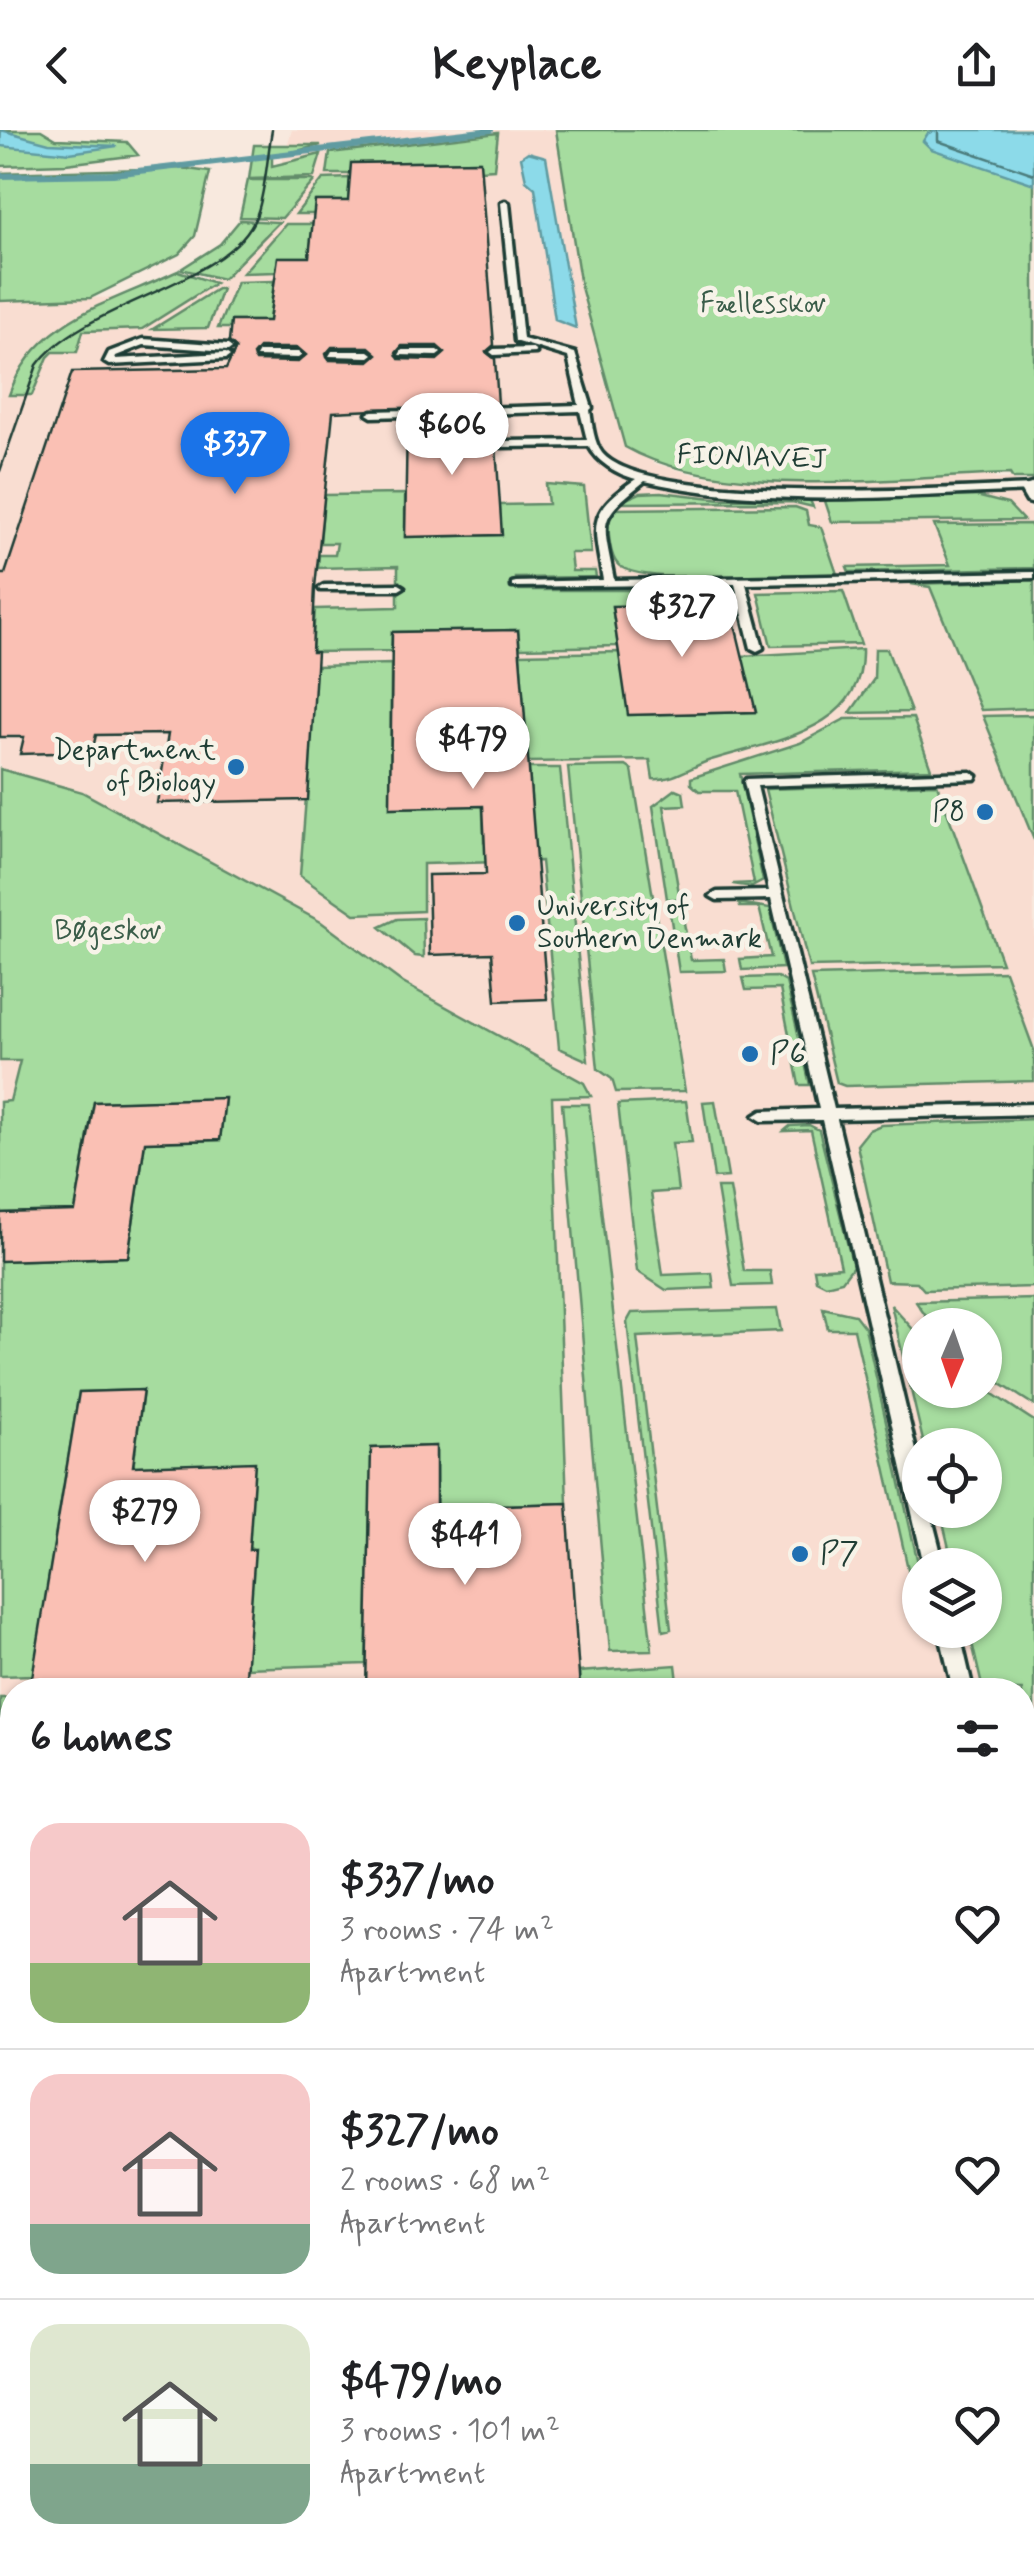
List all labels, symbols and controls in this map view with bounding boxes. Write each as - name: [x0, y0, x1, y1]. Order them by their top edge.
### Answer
- text: Keyplace: [433, 36, 601, 95]
- icon: back: [30, 38, 85, 93]
- icon: share: [949, 38, 1004, 93]
- park label: Fællesskov: [700, 286, 826, 323]
- pin: $606: [393, 393, 511, 478]
- text: $606: [418, 404, 486, 446]
- pin: $337: [176, 412, 294, 497]
- text: $337: [203, 423, 267, 465]
- street label: FIONIAVEJ: [676, 437, 828, 479]
- pin: $327: [623, 575, 741, 660]
- text: $327: [648, 586, 716, 628]
- pin: $479: [414, 707, 532, 792]
- text: $479: [438, 718, 508, 760]
- place label: Department of Biology: [53, 733, 217, 802]
- marker: Department of Biology: [225, 756, 247, 778]
- place label: P8: [932, 794, 965, 831]
- marker: P8: [974, 801, 996, 823]
- place label: University of Southern Denmark: [537, 889, 762, 958]
- marker: University of Southern Denmark: [506, 912, 528, 934]
- park label: Bøgeskov: [55, 913, 162, 950]
- place label: P6: [770, 1033, 806, 1075]
- marker: P6: [739, 1043, 761, 1065]
- north arrow: [902, 1308, 1002, 1408]
- map controls: [902, 1308, 1002, 1648]
- button: locate: [902, 1428, 1002, 1528]
- pin: $279: [86, 1480, 204, 1565]
- text: $279: [111, 1491, 179, 1533]
- pin: $441: [406, 1503, 524, 1588]
- text: $441: [430, 1514, 500, 1556]
- place label: P7: [820, 1533, 859, 1575]
- marker: P7: [789, 1543, 811, 1565]
- button: layers: [902, 1548, 1002, 1648]
- text: 6 homes: [30, 1711, 173, 1766]
- icon: filters: [950, 1711, 1005, 1766]
- text: $337/mo: [340, 1854, 495, 1909]
- icon: home: [110, 1863, 230, 1983]
- icon: heart: [950, 1896, 1005, 1951]
- text: 3 rooms · 74 m²: [340, 1909, 554, 1951]
- text: Apartment: [340, 1951, 485, 1993]
- text: $327/mo: [340, 2105, 499, 2160]
- icon: home: [110, 2114, 230, 2234]
- icon: heart: [950, 2147, 1005, 2202]
- text: 2 rooms · 68 m²: [340, 2160, 550, 2202]
- text: Apartment: [340, 2202, 485, 2244]
- text: $479/mo: [340, 2355, 502, 2410]
- icon: home: [110, 2364, 230, 2484]
- icon: heart: [950, 2397, 1005, 2452]
- text: 3 rooms · 101 m²: [340, 2410, 560, 2452]
- text: Apartment: [340, 2452, 485, 2494]

